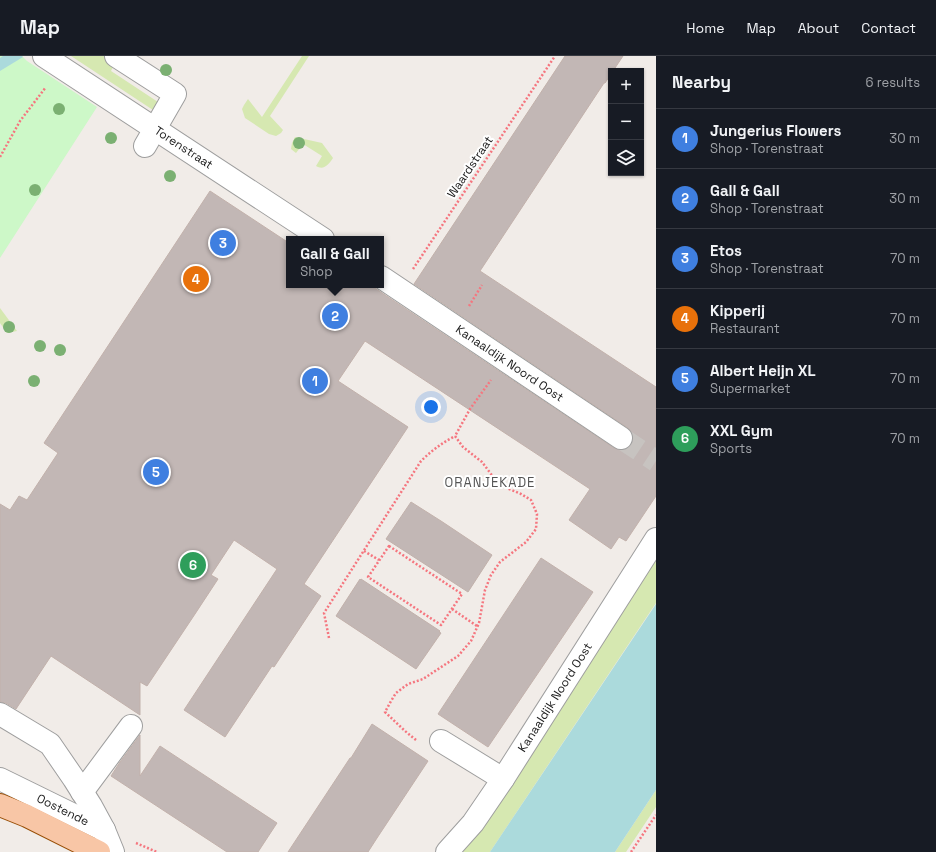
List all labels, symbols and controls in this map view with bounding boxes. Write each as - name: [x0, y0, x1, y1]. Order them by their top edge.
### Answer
- text: Map: [20, 15, 60, 40]
- text: Home: [686, 19, 724, 37]
- text: Map: [746, 19, 776, 37]
- text: About: [798, 19, 839, 37]
- text: Contact: [861, 19, 916, 37]
- map controls: [608, 68, 644, 176]
- button: +: [608, 68, 644, 104]
- text: Nearby: [672, 71, 731, 93]
- text: 6 results: [866, 74, 920, 91]
- button: −: [608, 104, 644, 140]
- text: Jungerius Flowers: [710, 121, 841, 140]
- street label: Torenstraat: [151, 123, 216, 173]
- text: 1: [682, 130, 688, 147]
- text: 30 m: [889, 130, 920, 147]
- street label: Waardstraat: [443, 133, 497, 201]
- button: layers: [608, 140, 644, 176]
- text: Shop · Torenstraat: [710, 140, 824, 157]
- text: Gall & Gall: [710, 181, 780, 200]
- text: 2: [681, 190, 689, 207]
- text: 30 m: [889, 190, 920, 207]
- text: Shop · Torenstraat: [710, 200, 824, 217]
- pin: 3: [210, 228, 236, 258]
- popup: [286, 236, 384, 288]
- text: Etos: [710, 241, 742, 260]
- text: Gall & Gall: [300, 244, 370, 263]
- text: 3: [681, 250, 689, 267]
- text: 70 m: [890, 250, 920, 267]
- text: Shop · Torenstraat: [710, 260, 824, 277]
- text: Shop: [300, 263, 333, 280]
- pin: 4: [183, 264, 209, 294]
- pin: 2: [322, 301, 348, 331]
- text: Kipperij: [710, 301, 765, 320]
- text: 4: [681, 310, 689, 327]
- text: 70 m: [890, 310, 920, 327]
- text: Restaurant: [710, 320, 780, 337]
- street label: Kanaaldijk Noord Oost: [453, 321, 567, 405]
- text: Albert Heijn XL: [710, 361, 816, 380]
- pin: 1: [302, 366, 328, 396]
- text: 5: [681, 370, 689, 387]
- text: 70 m: [890, 370, 920, 387]
- text: Supermarket: [710, 380, 791, 397]
- your location: [421, 397, 441, 417]
- text: XXL Gym: [710, 421, 773, 440]
- text: 6: [681, 430, 689, 447]
- text: 70 m: [890, 430, 920, 447]
- text: Sports: [710, 440, 752, 457]
- pin: 5: [143, 457, 169, 487]
- district label: ORANJEKADE: [445, 474, 535, 491]
- pin: 6: [180, 550, 206, 580]
- street label: Kanaaldijk Noord Oost: [514, 640, 596, 755]
- street label: Oostende: [34, 790, 92, 829]

